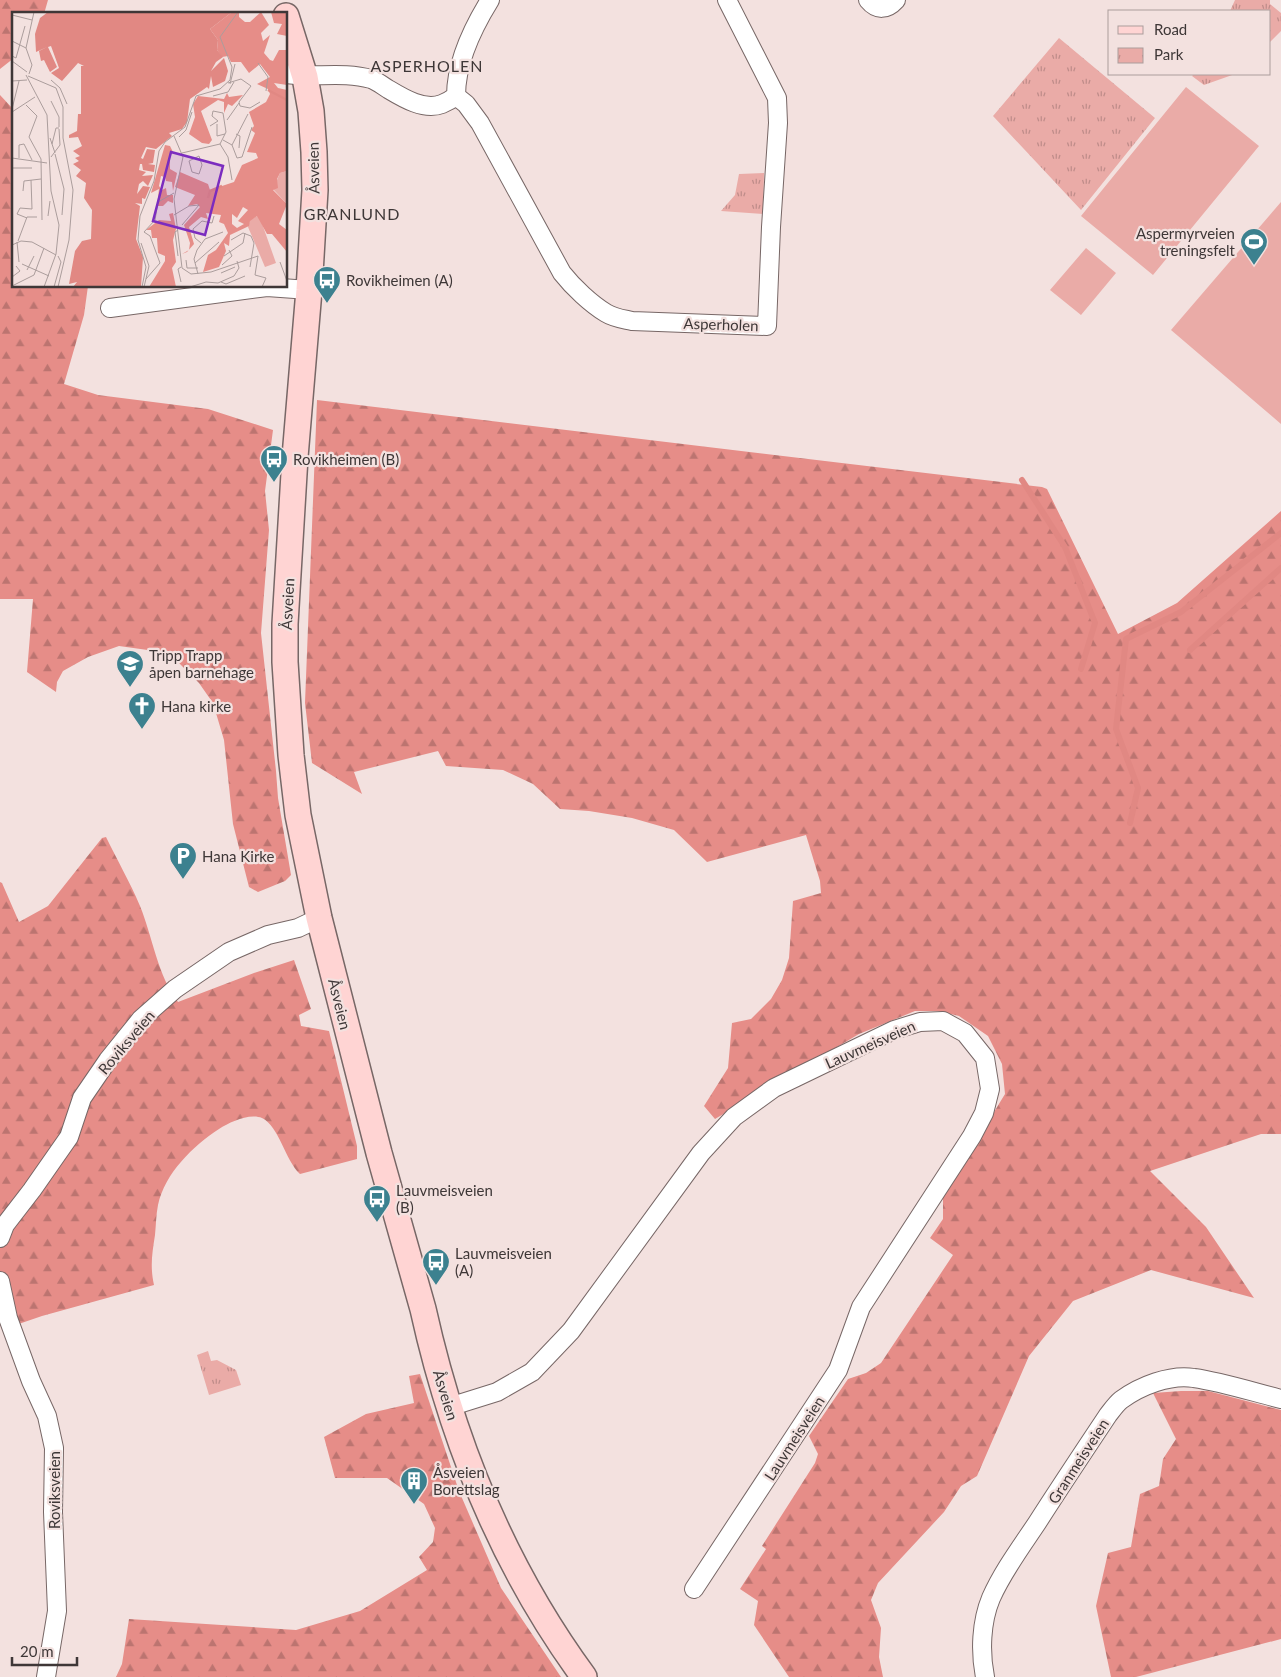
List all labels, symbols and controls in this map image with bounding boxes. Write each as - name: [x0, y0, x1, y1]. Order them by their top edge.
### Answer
- legend: [1108, 10, 1271, 75]
- inset map: [12, 12, 288, 288]
- text: Road: [1154, 20, 1187, 38]
- text: Park: [1154, 45, 1184, 63]
- district label: ASPERHOLEN: [370, 56, 484, 75]
- street label: Åsveien: [304, 142, 322, 194]
- district label: GRANLUND: [304, 204, 400, 223]
- place label: Aspermyrveien treningsfelt: [1136, 224, 1236, 259]
- sports icon: Aspermyrveien treningsfelt: [1239, 227, 1269, 266]
- bus stop icon: Rovikheimen (A): [312, 265, 342, 304]
- place label: Rovikheimen (A): [346, 271, 453, 289]
- street label: Asperholen: [683, 314, 759, 334]
- bus stop icon: Rovikheimen (B): [259, 444, 289, 483]
- place label: Rovikheimen (B): [293, 450, 399, 468]
- street label: Åsveien: [277, 578, 297, 630]
- place label: Tripp Trapp åpen barnehage: [149, 646, 254, 681]
- school or university icon: Tripp Trapp åpen barnehage: [115, 649, 145, 688]
- church icon: Hana kirke: [127, 691, 157, 730]
- place label: Hana kirke: [161, 697, 231, 715]
- parking icon: Hana Kirke: [168, 841, 198, 880]
- place label: Hana Kirke: [202, 847, 275, 865]
- street label: Åsveien: [325, 977, 355, 1031]
- street label: Roviksveien: [94, 1006, 158, 1078]
- street label: Lauvmeisveien: [822, 1016, 918, 1072]
- place label: Lauvmeisveien (B): [396, 1181, 493, 1216]
- bus stop icon: Lauvmeisveien (B): [362, 1184, 392, 1223]
- place label: Lauvmeisveien (A): [455, 1244, 552, 1279]
- bus stop icon: Lauvmeisveien (A): [421, 1247, 451, 1286]
- street label: Åsveien: [430, 1368, 462, 1422]
- street label: Lauvmeisveien: [760, 1392, 828, 1484]
- street label: Granmeisveien: [1044, 1415, 1112, 1507]
- street label: Roviksveien: [45, 1451, 63, 1529]
- place label: Åsveien Borettslag: [433, 1463, 500, 1498]
- building icon: Åsveien Borettslag: [399, 1466, 429, 1505]
- scale bar: [12, 1634, 78, 1666]
- text: 20 m: [20, 1642, 54, 1660]

